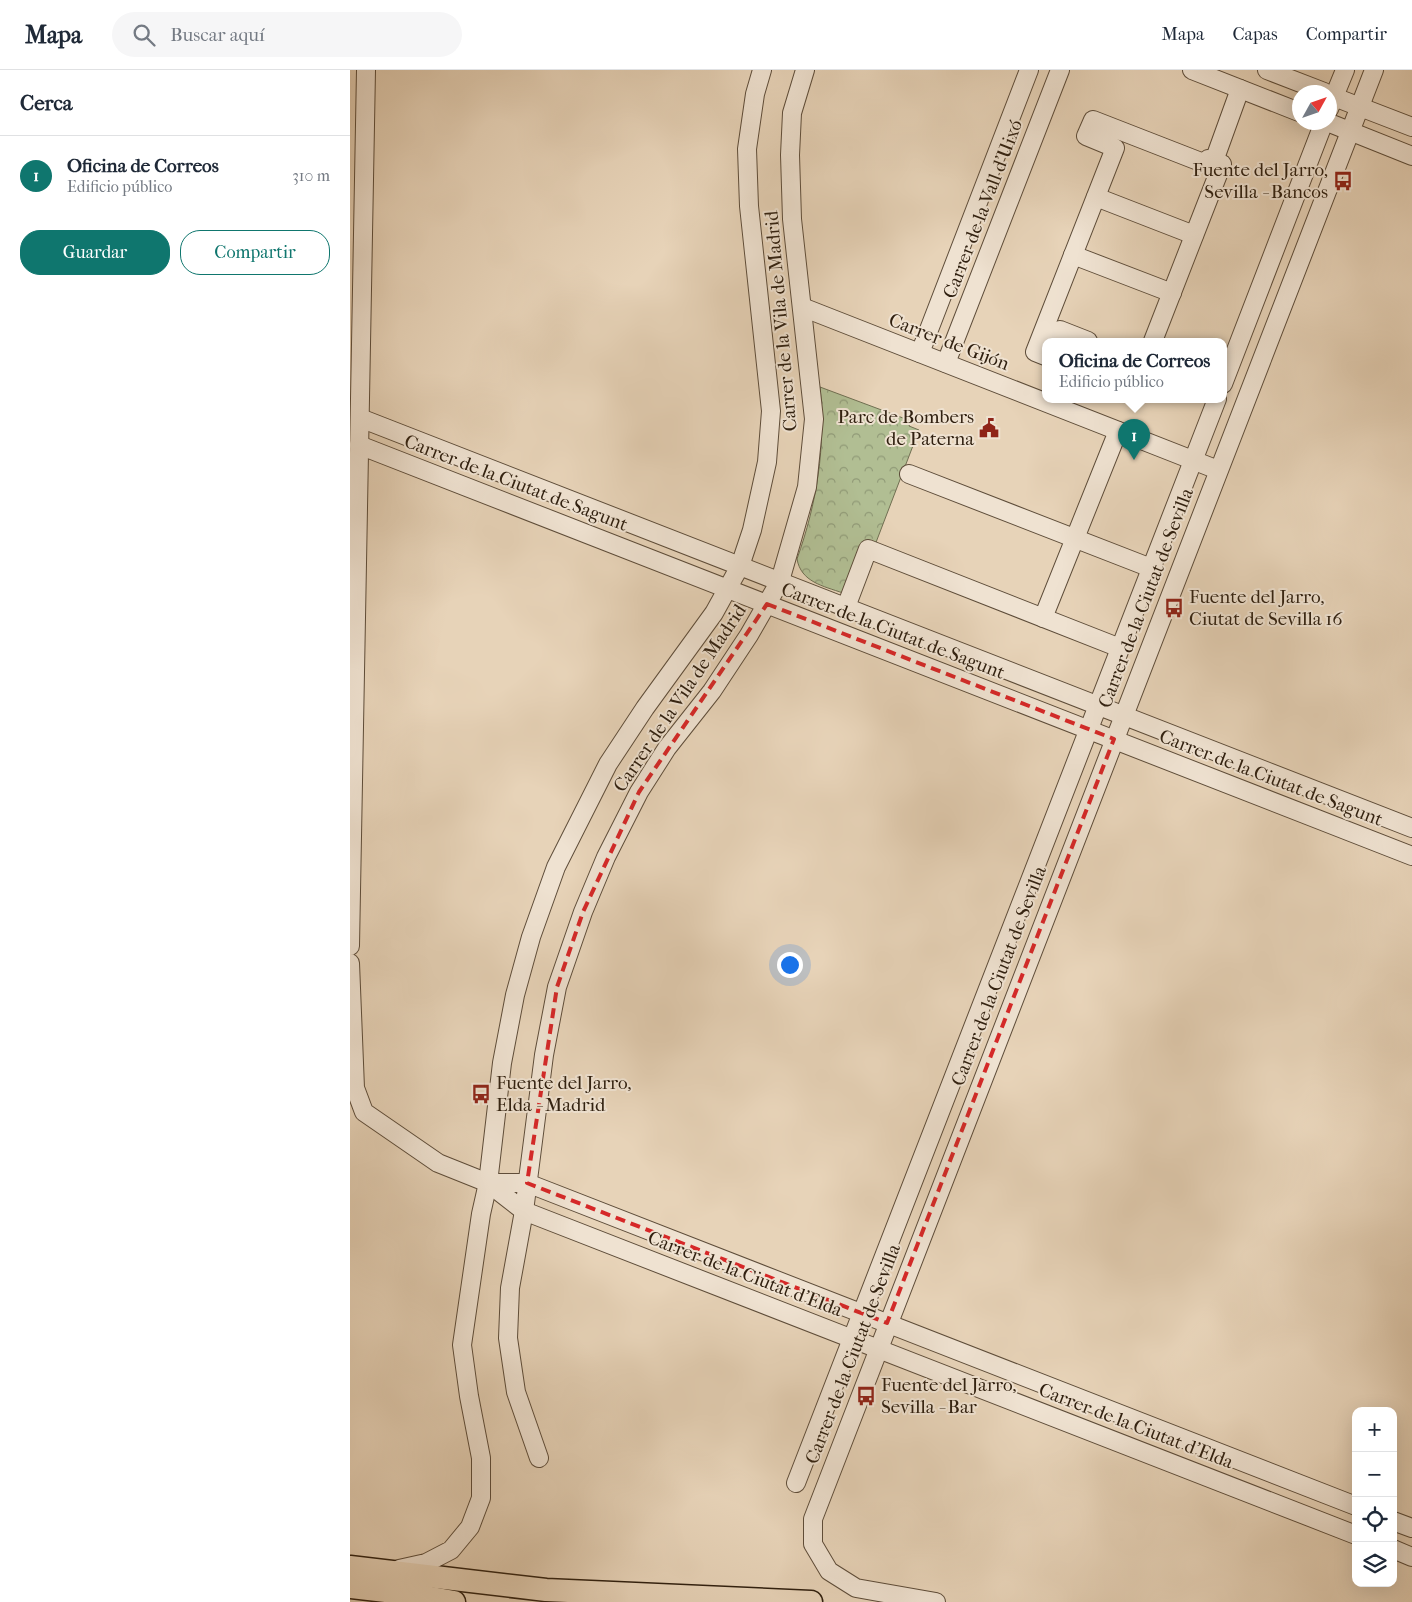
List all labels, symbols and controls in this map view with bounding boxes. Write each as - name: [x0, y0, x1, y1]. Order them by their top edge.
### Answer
- search box: [112, 12, 462, 57]
- text: Mapa: [25, 21, 82, 49]
- icon: search: [130, 21, 158, 49]
- text: Buscar aquí: [170, 24, 265, 46]
- text: Mapa: [1162, 24, 1204, 45]
- text: Capas: [1232, 24, 1278, 45]
- text: Compartir: [1306, 24, 1387, 45]
- north arrow: [1292, 85, 1337, 130]
- text: Cerca: [20, 91, 72, 115]
- street label: Carrer de la Vall d'Uixó: [939, 116, 1027, 301]
- text: Oficina de Correos: [67, 155, 219, 177]
- place label: Fuente del Jarro, Sevilla - Bancos: [1192, 159, 1328, 203]
- text: 1: [33, 166, 39, 185]
- text: 310 m: [292, 166, 330, 185]
- bus stop icon: Fuente del Jarro, Sevilla - Bancos: [1332, 170, 1354, 192]
- text: Edificio público: [67, 177, 172, 196]
- street label: Carrer de la Vila de Madrid: [760, 209, 802, 432]
- button: Guardar: [20, 230, 170, 275]
- button: Compartir: [180, 230, 330, 275]
- street label: Carrer de Gijón: [886, 309, 1012, 375]
- popup: [1042, 338, 1227, 403]
- text: Oficina de Correos: [1059, 350, 1210, 372]
- text: Edificio público: [1059, 372, 1164, 391]
- place label: Parc de Bombers de Paterna: [838, 406, 974, 450]
- public building icon: Parc de Bombers de Paterna: [978, 417, 1000, 439]
- pin: 1: [1118, 419, 1150, 460]
- street label: Carrer de la Ciutat de Sagunt: [401, 430, 631, 536]
- street label: Carrer de la Ciutat de Sevilla: [1094, 485, 1198, 711]
- street label: Carrer de la Ciutat de Sagunt: [778, 578, 1008, 684]
- place label: Fuente del Jarro, Ciutat de Sevilla 16: [1189, 586, 1343, 630]
- bus stop icon: Fuente del Jarro, Ciutat de Sevilla 16: [1163, 597, 1185, 619]
- street label: Carrer de la Vila de Madrid: [609, 600, 751, 796]
- street label: Carrer de la Ciutat de Sagunt: [1156, 725, 1386, 831]
- street label: Carrer de la Ciutat de Sevilla: [947, 863, 1051, 1089]
- your location: [777, 952, 803, 978]
- place label: Fuente del Jarro, Elda - Madrid: [496, 1072, 632, 1116]
- bus stop icon: Fuente del Jarro, Elda - Madrid: [470, 1083, 492, 1105]
- street label: Carrer de la Ciutat d'Elda: [645, 1227, 846, 1321]
- street label: Carrer de la Ciutat de Sevilla: [801, 1241, 905, 1467]
- place label: Fuente del Jarro, Sevilla - Bar: [881, 1374, 1017, 1418]
- street label: Carrer de la Ciutat d'Elda: [1036, 1379, 1237, 1473]
- bus stop icon: Fuente del Jarro, Sevilla - Bar: [855, 1385, 877, 1407]
- map controls: [1352, 1407, 1397, 1587]
- button: +: [1352, 1407, 1397, 1452]
- button: −: [1352, 1452, 1397, 1497]
- button: locate: [1352, 1497, 1397, 1542]
- button: layers: [1352, 1542, 1397, 1587]

